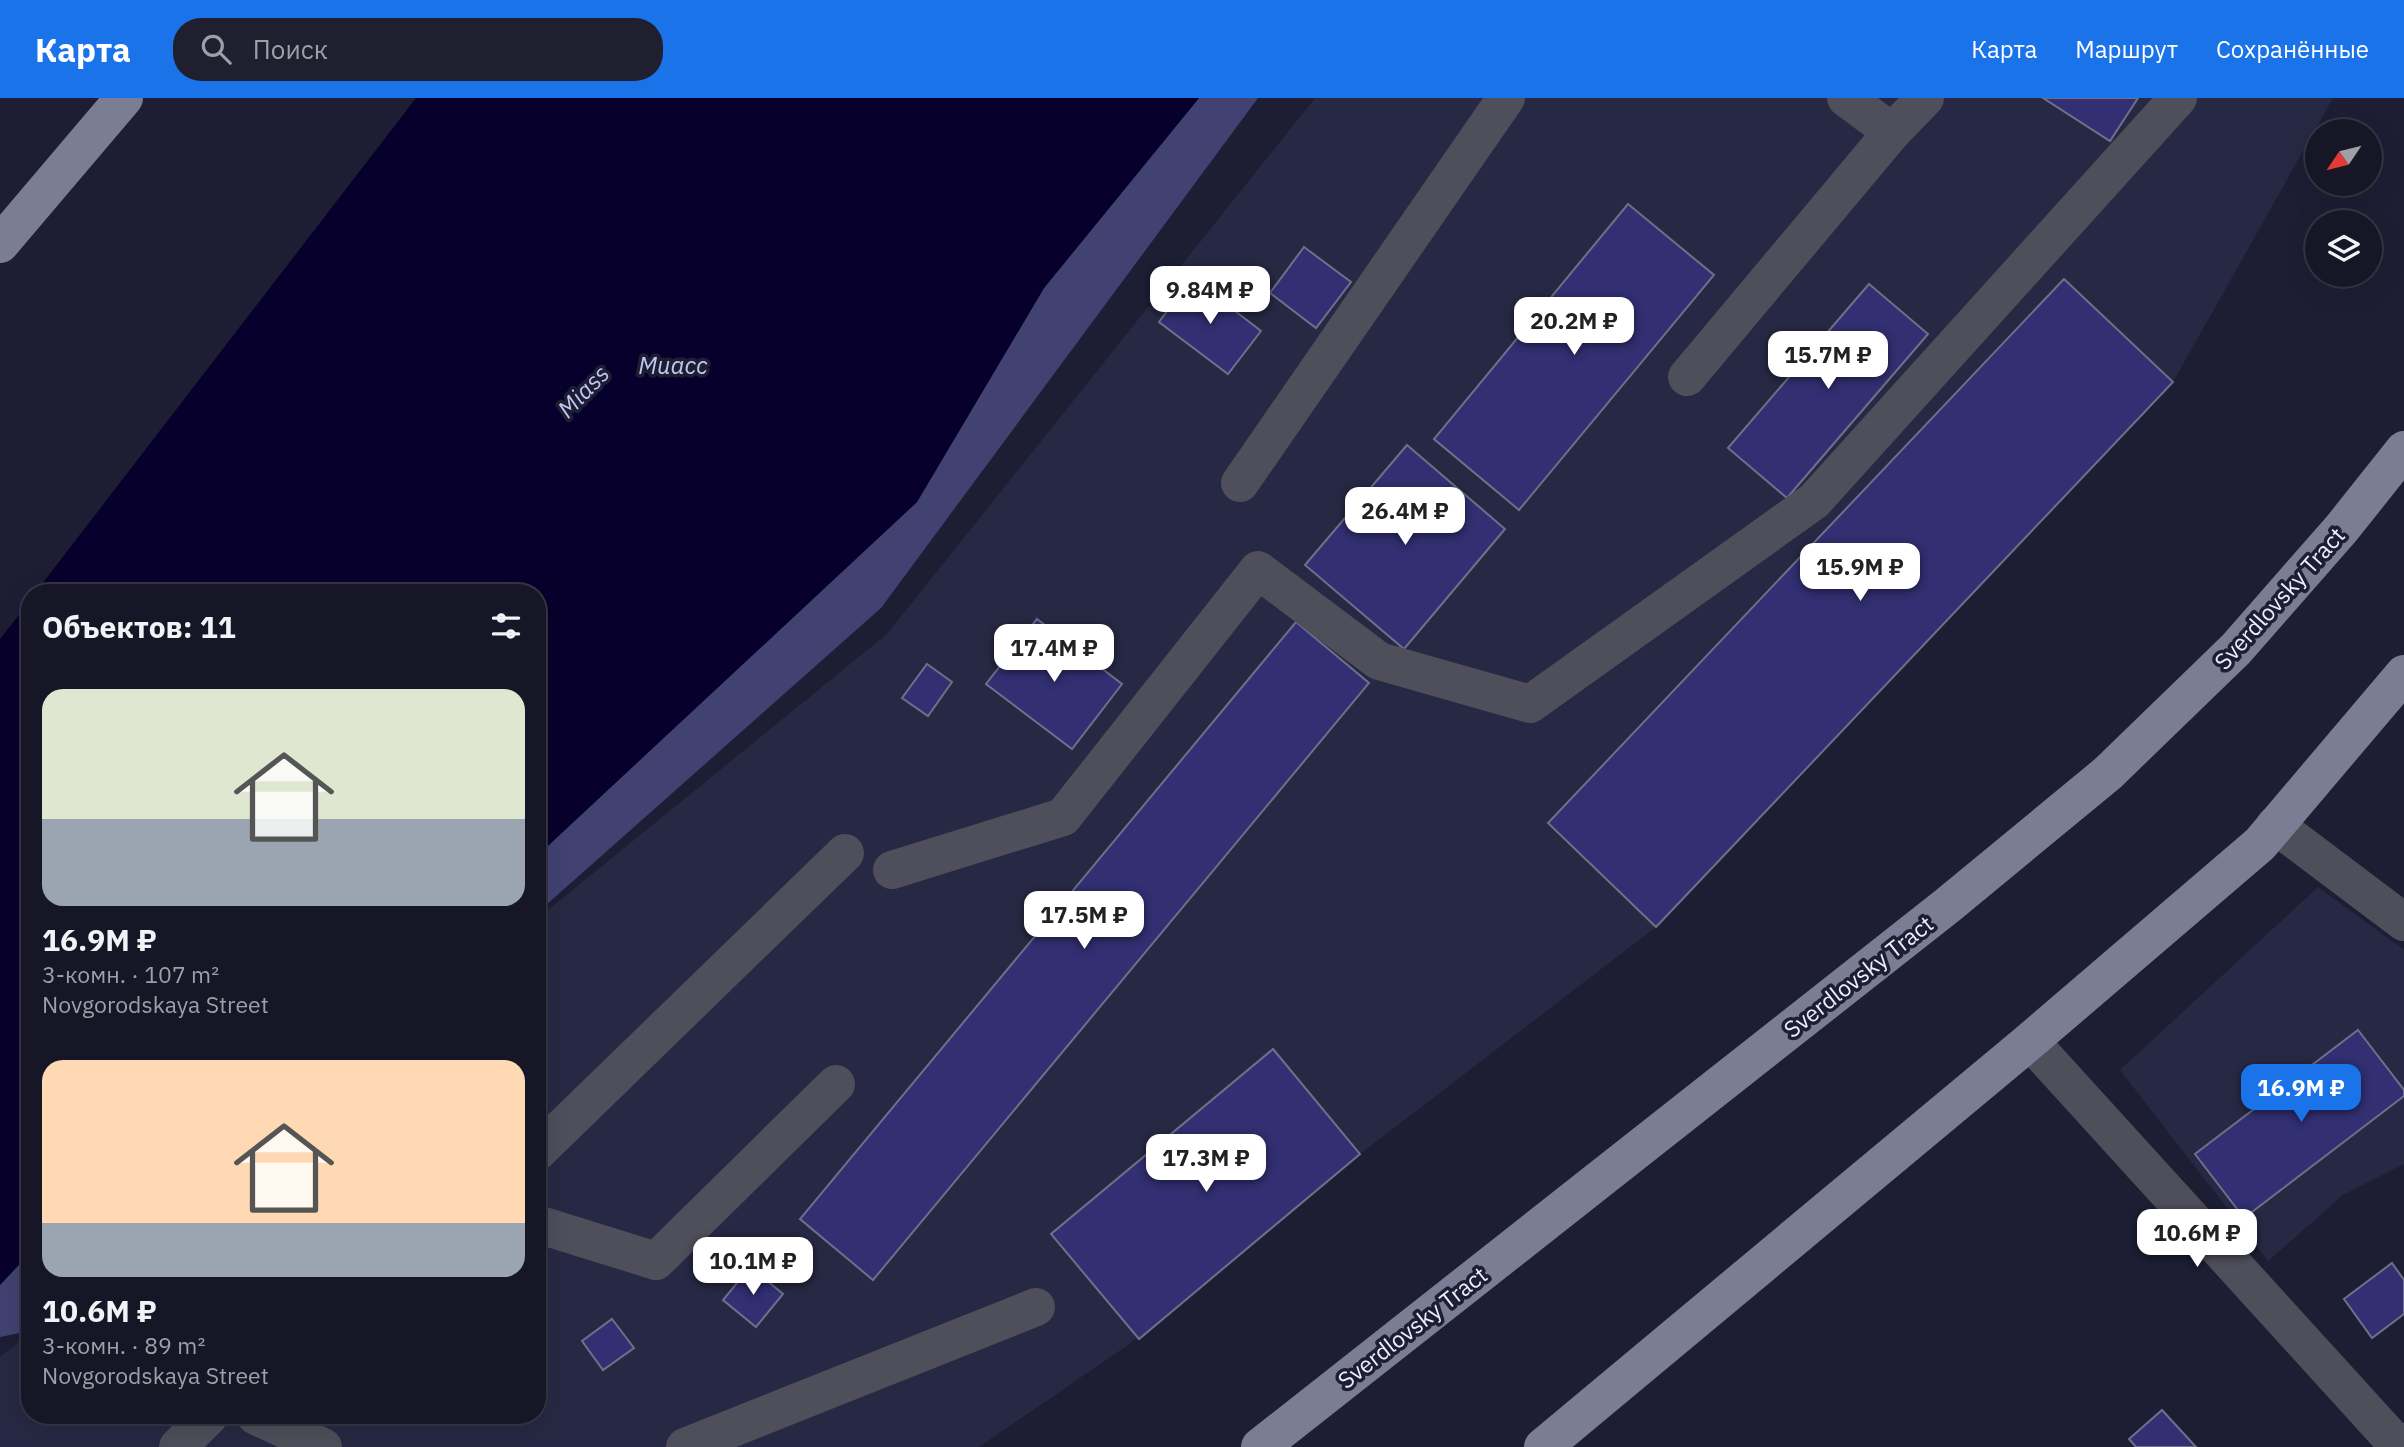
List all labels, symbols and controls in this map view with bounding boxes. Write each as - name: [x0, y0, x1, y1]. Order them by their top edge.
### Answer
- search box: [173, 18, 663, 81]
- text: Карта: [35, 28, 131, 71]
- icon: search: [197, 30, 235, 68]
- text: Поиск: [253, 32, 328, 66]
- text: Карта: [1971, 33, 2037, 65]
- text: Маршрут: [2075, 33, 2178, 65]
- text: Сохранённые: [2216, 33, 2369, 65]
- north arrow: [2305, 119, 2382, 196]
- map controls: [2305, 119, 2382, 287]
- button: layers: [2305, 210, 2382, 287]
- pin: 9.84M ₽: [1145, 266, 1275, 326]
- text: 9.84M ₽: [1166, 274, 1254, 304]
- pin: 20.2M ₽: [1509, 298, 1639, 357]
- text: 20.2M ₽: [1530, 305, 1618, 335]
- pin: 15.7M ₽: [1763, 331, 1893, 391]
- text: 15.7M ₽: [1784, 339, 1872, 369]
- water label: Миасс: [638, 349, 708, 381]
- water label: Miass: [550, 358, 616, 424]
- pin: 26.4M ₽: [1340, 488, 1470, 547]
- text: 26.4M ₽: [1361, 495, 1449, 525]
- street label: Sverdlovsky Tract: [2207, 520, 2351, 676]
- pin: 15.9M ₽: [1795, 544, 1925, 603]
- text: 15.9M ₽: [1816, 551, 1904, 581]
- text: Объектов: 11: [42, 607, 236, 646]
- icon: filters: [487, 607, 525, 645]
- pin: 17.4M ₽: [989, 624, 1119, 684]
- text: 17.4M ₽: [1010, 632, 1098, 662]
- icon: home: [221, 734, 347, 860]
- pin: 17.5M ₽: [1019, 892, 1149, 951]
- text: 17.5M ₽: [1040, 899, 1128, 929]
- street label: Sverdlovsky Tract: [1777, 908, 1939, 1044]
- text: 16.9M ₽: [42, 920, 157, 959]
- text: 3-комн. · 107 m²: [42, 959, 219, 989]
- text: Novgorodskaya Street: [42, 989, 269, 1019]
- pin: 16.9M ₽: [2236, 1065, 2366, 1124]
- text: 16.9M ₽: [2257, 1072, 2345, 1102]
- icon: home: [221, 1105, 347, 1231]
- pin: 17.3M ₽: [1141, 1134, 1271, 1194]
- text: 17.3M ₽: [1162, 1142, 1250, 1172]
- pin: 10.6M ₽: [2132, 1210, 2262, 1269]
- text: 10.6M ₽: [2153, 1217, 2241, 1247]
- pin: 10.1M ₽: [688, 1238, 818, 1297]
- text: 10.1M ₽: [709, 1245, 797, 1275]
- street label: Sverdlovsky Tract: [1331, 1259, 1493, 1395]
- text: 10.6M ₽: [42, 1291, 157, 1330]
- text: 3-комн. · 89 m²: [42, 1330, 205, 1360]
- text: Novgorodskaya Street: [42, 1360, 269, 1390]

